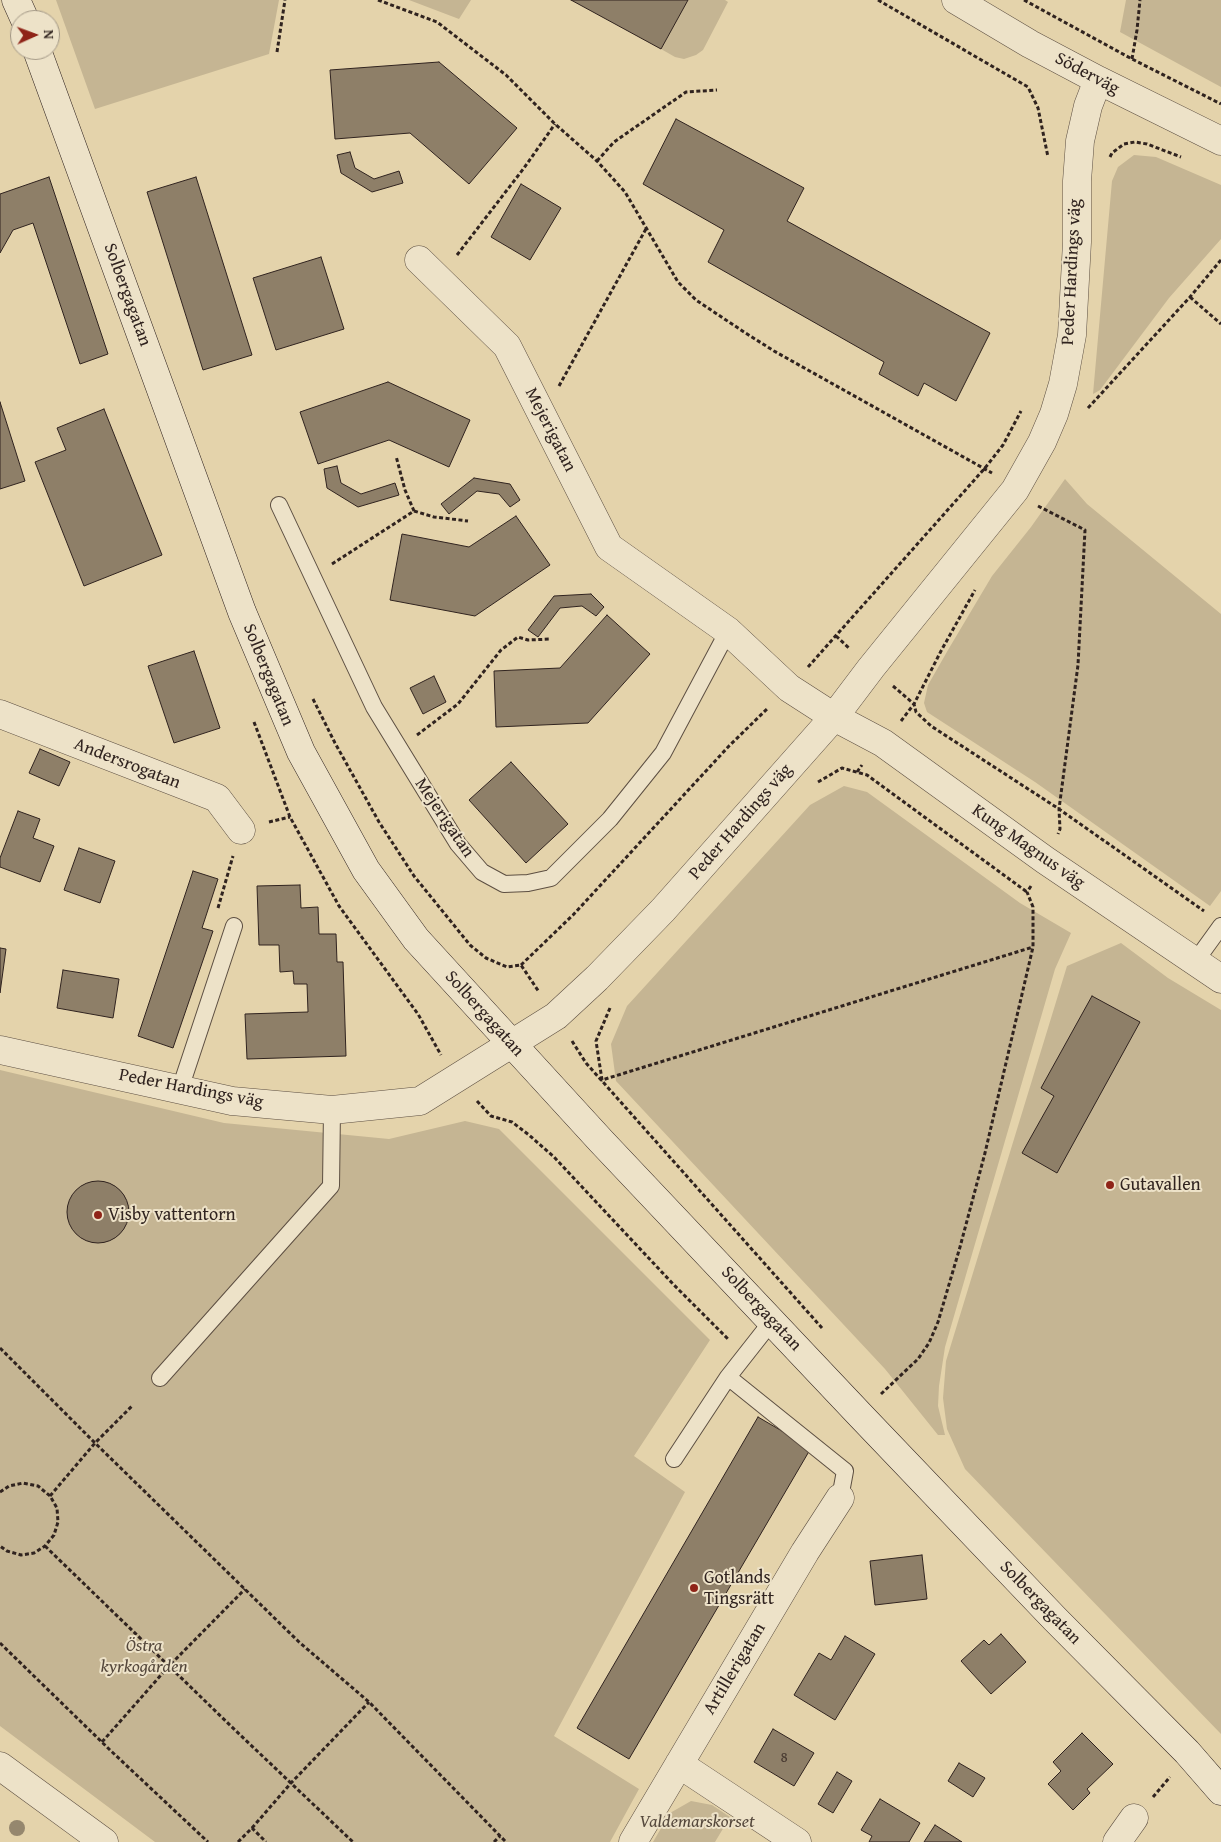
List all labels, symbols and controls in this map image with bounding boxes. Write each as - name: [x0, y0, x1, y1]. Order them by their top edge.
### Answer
- north arrow: [10, 10, 60, 60]
- text: N: [39, 29, 59, 40]
- street label: Söderväg: [1051, 48, 1123, 100]
- street label: Peder Hardings väg: [1057, 198, 1087, 346]
- street label: Solbergagatan: [98, 241, 156, 349]
- street label: Mejerigatan: [520, 384, 580, 476]
- street label: Solbergagatan: [238, 621, 298, 729]
- street label: Andersrogatan: [71, 734, 183, 794]
- street label: Peder Hardings väg: [685, 760, 797, 884]
- street label: Mejerigatan: [409, 774, 479, 862]
- street label: Kung Magnus väg: [967, 800, 1089, 894]
- street label: Solbergagatan: [440, 967, 528, 1061]
- street label: Peder Hardings väg: [117, 1064, 265, 1114]
- place label: Gutavallen: [1120, 1174, 1201, 1196]
- marker: Gutavallen: [1104, 1179, 1116, 1191]
- place label: Visby vattentorn: [108, 1204, 236, 1226]
- marker: Visby vattentorn: [92, 1209, 104, 1221]
- street label: Solbergagatan: [716, 1262, 806, 1356]
- street label: Solbergagatan: [995, 1557, 1085, 1649]
- place label: Gotlands Tingsrätt: [704, 1567, 774, 1610]
- marker: Gotlands Tingsrätt: [688, 1582, 700, 1594]
- street label: Artillerigatan: [699, 1619, 771, 1719]
- park label: Östra kyrkogården: [100, 1635, 188, 1678]
- house number: 8: [780, 1749, 788, 1767]
- park label: Valdemarskorset: [639, 1811, 755, 1833]

